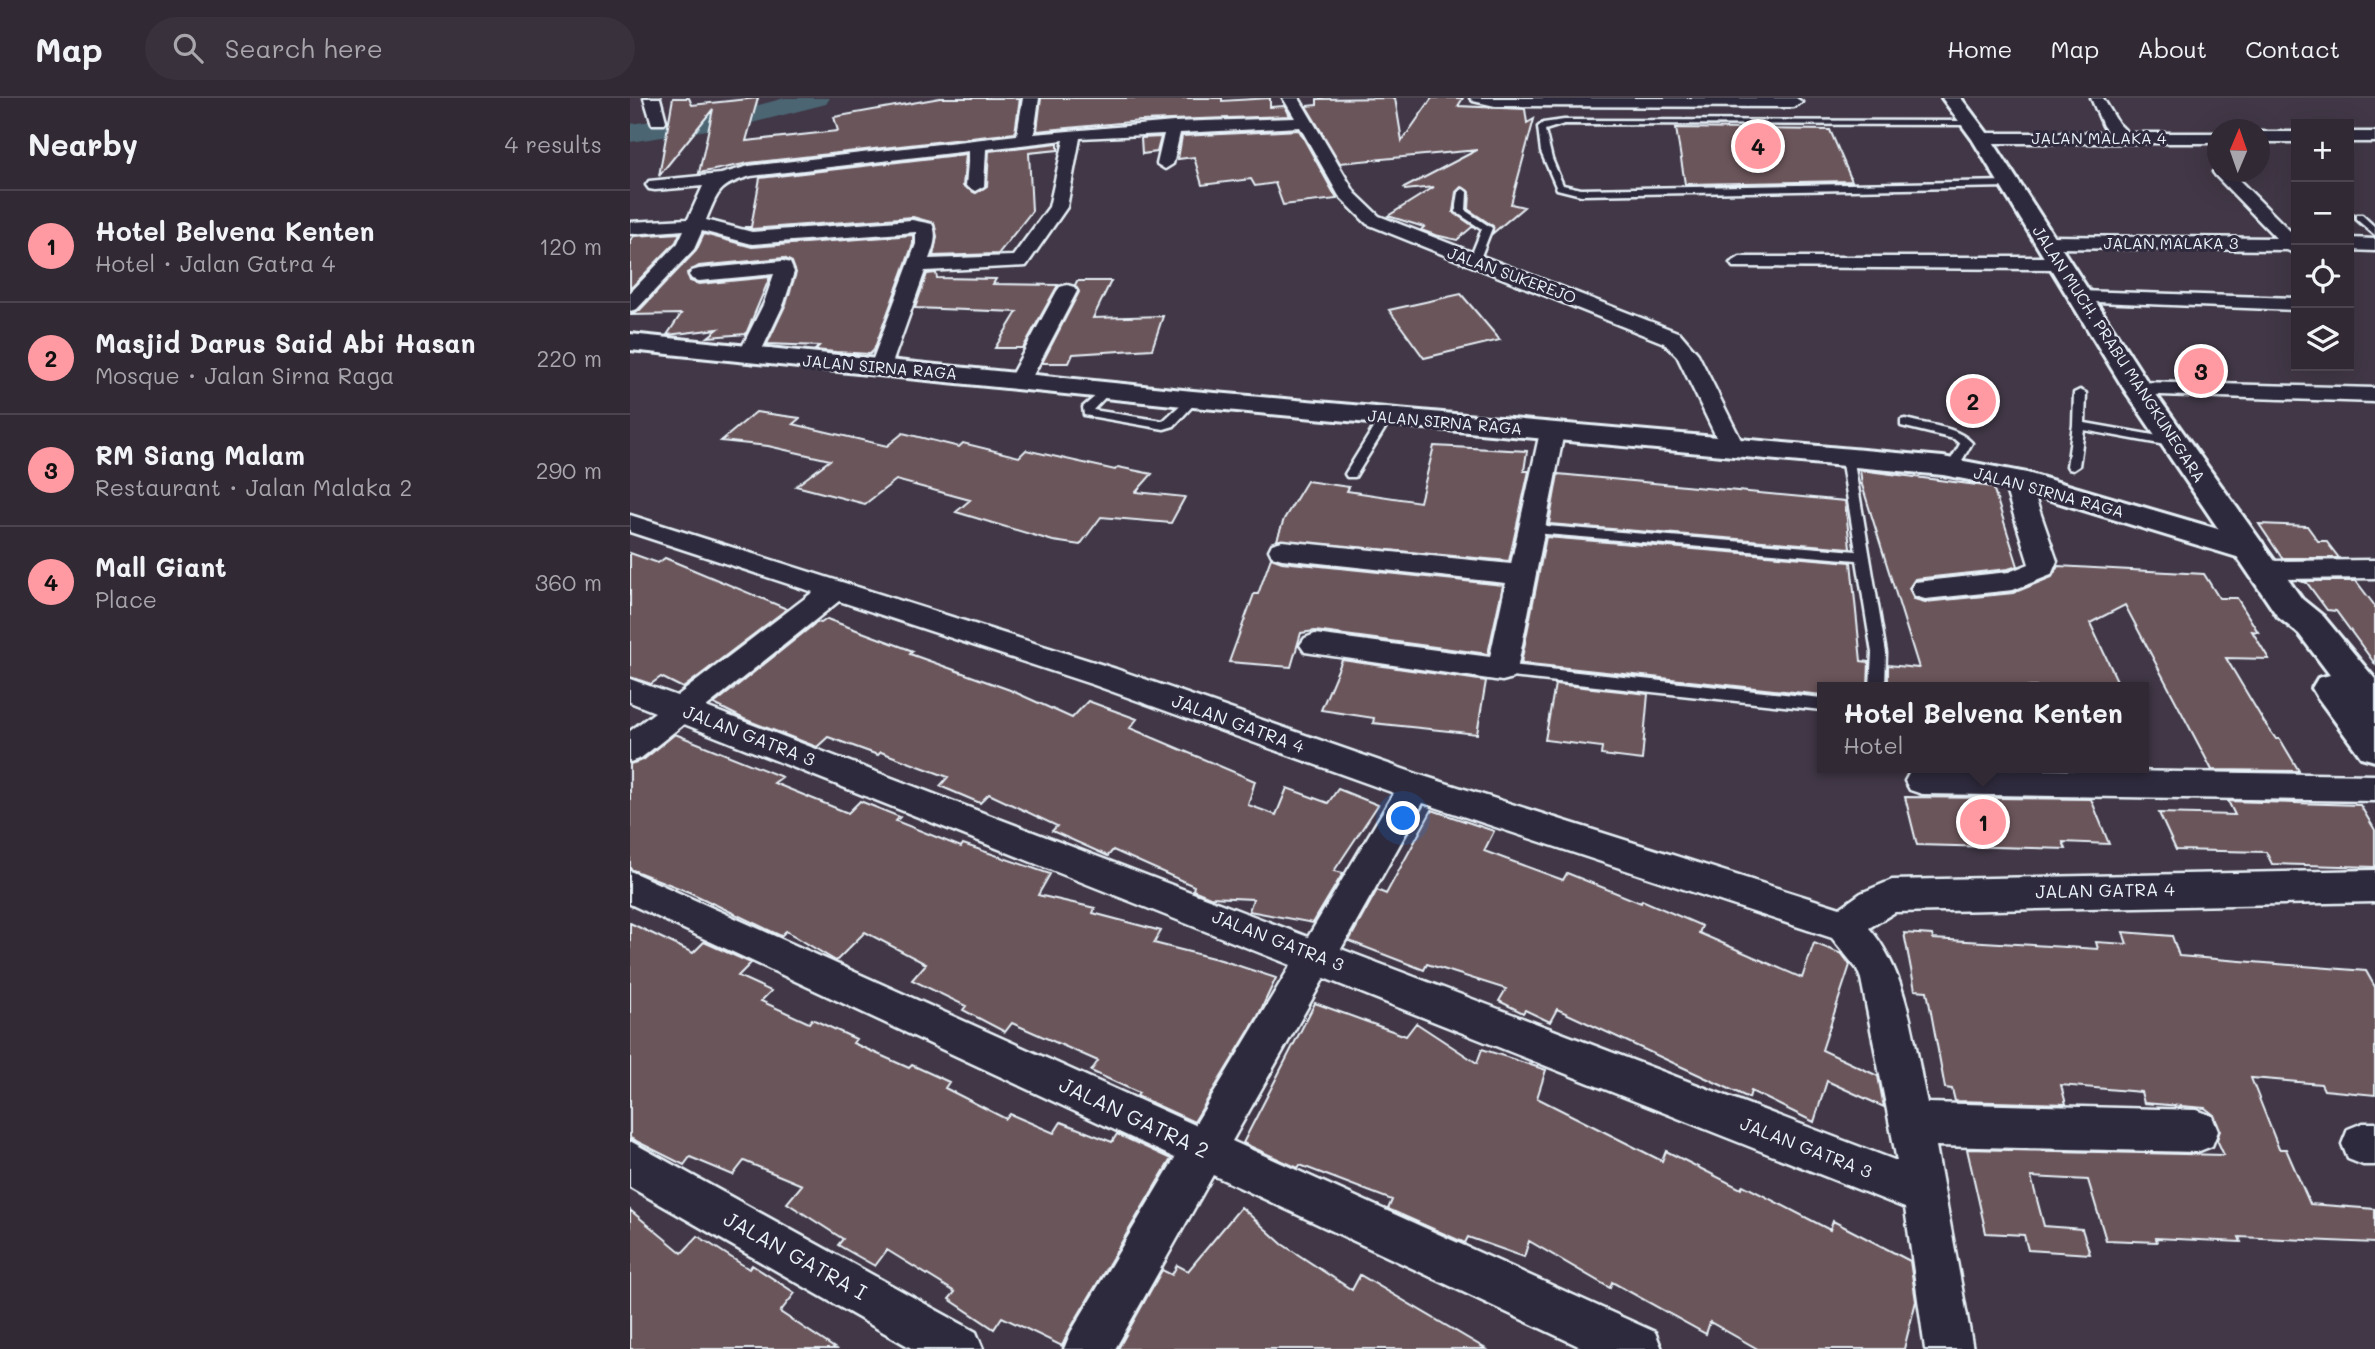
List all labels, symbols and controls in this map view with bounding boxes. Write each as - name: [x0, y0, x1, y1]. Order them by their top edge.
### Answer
- search box: [145, 17, 635, 80]
- text: Map: [35, 27, 103, 70]
- icon: search: [169, 29, 207, 67]
- text: Search here: [225, 31, 383, 65]
- text: Home: [1947, 33, 2012, 64]
- text: Map: [2050, 33, 2099, 64]
- text: About: [2137, 33, 2207, 64]
- text: Contact: [2245, 33, 2340, 64]
- north arrow: [2207, 119, 2270, 182]
- map controls: [2291, 119, 2354, 371]
- button: +: [2291, 119, 2354, 182]
- pin: 4: [1735, 120, 1781, 172]
- text: Nearby: [28, 124, 138, 164]
- street label: JALAN MALAKA 4: [2032, 127, 2167, 148]
- text: 4 results: [505, 129, 602, 159]
- button: −: [2291, 182, 2354, 245]
- text: Hotel Belvena Kenten: [95, 214, 375, 248]
- street label: JALAN MUCH. PRABU MANGKUNEGARA: [2028, 221, 2211, 486]
- text: 1: [46, 231, 56, 261]
- text: 120 m: [539, 231, 602, 261]
- street label: JALAN MALAKA 3: [2104, 232, 2238, 253]
- street label: JALAN SUKEREJO: [1445, 241, 1580, 308]
- button: locate: [2291, 245, 2354, 308]
- text: Hotel · Jalan Gatra 4: [95, 248, 335, 278]
- button: layers: [2291, 308, 2354, 371]
- text: Masjid Darus Said Abi Hasan: [95, 326, 476, 360]
- text: 2: [45, 343, 57, 373]
- text: 220 m: [536, 343, 602, 373]
- pin: 3: [2178, 345, 2224, 397]
- street label: JALAN SIRNA RAGA: [802, 349, 958, 384]
- text: Mosque · Jalan Sirna Raga: [95, 360, 394, 390]
- pin: 2: [1950, 375, 1996, 427]
- street label: JALAN SIRNA RAGA: [1367, 404, 1523, 439]
- text: RM Siang Malam: [95, 438, 305, 472]
- text: 3: [44, 455, 58, 485]
- text: 290 m: [536, 455, 602, 485]
- street label: JALAN SIRNA RAGA: [1972, 461, 2127, 522]
- text: Restaurant · Jalan Malaka 2: [95, 472, 412, 502]
- text: Mall Giant: [95, 550, 227, 584]
- text: 4: [44, 567, 58, 597]
- text: 360 m: [535, 567, 602, 597]
- text: Place: [95, 584, 157, 614]
- popup: [1817, 682, 2149, 773]
- street label: JALAN GATRA 4: [1169, 688, 1308, 758]
- text: Hotel Belvena Kenten: [1843, 696, 2123, 730]
- street label: JALAN GATRA 3: [680, 699, 819, 771]
- text: Hotel: [1843, 730, 1903, 760]
- pin: 1: [1960, 796, 2006, 848]
- your location: [1386, 801, 1420, 835]
- street label: JALAN GATRA 4: [2035, 877, 2175, 903]
- street label: JALAN GATRA 3: [1209, 904, 1348, 976]
- street label: JALAN GATRA 2: [1055, 1070, 1214, 1163]
- street label: JALAN GATRA 3: [1737, 1111, 1876, 1183]
- street label: JALAN GATRA I: [719, 1204, 872, 1305]

